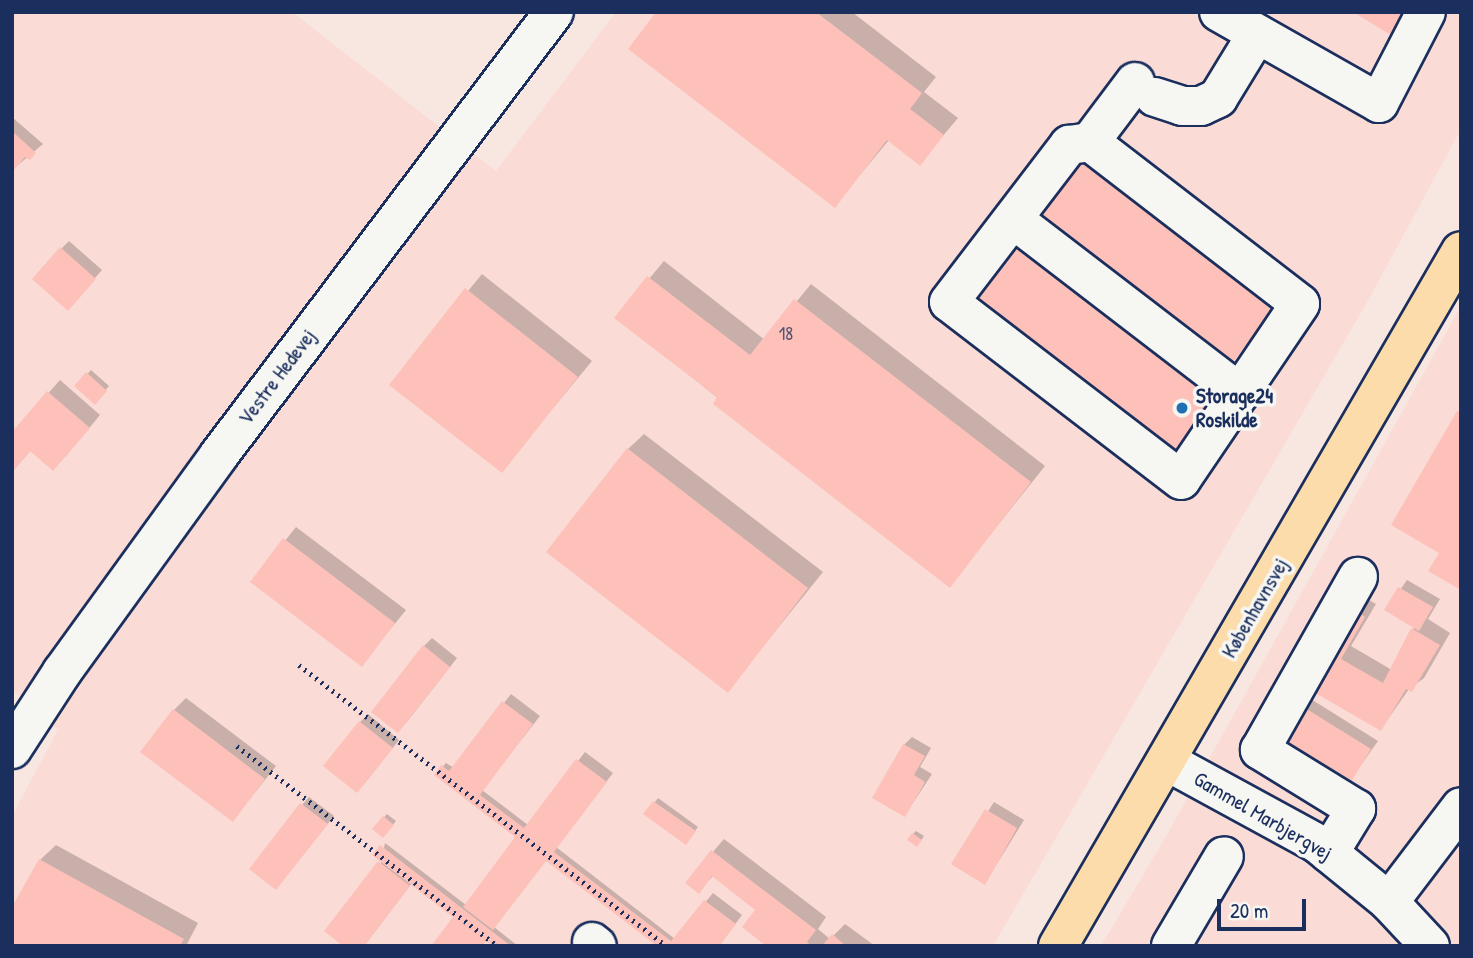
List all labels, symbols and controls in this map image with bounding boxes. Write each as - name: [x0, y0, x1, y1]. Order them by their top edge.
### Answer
- house number: 18: [779, 323, 793, 345]
- street label: Vestre Hedevej: [233, 324, 321, 430]
- place label: Storage24 Roskilde: [1196, 383, 1273, 433]
- marker: Storage24 Roskilde: [1174, 400, 1190, 416]
- street label: Københavnsvej: [1216, 554, 1294, 662]
- street label: Gammel Marbjergvej: [1189, 766, 1337, 866]
- scale bar: [1221, 884, 1310, 928]
- text: 20 m: [1230, 896, 1268, 925]

